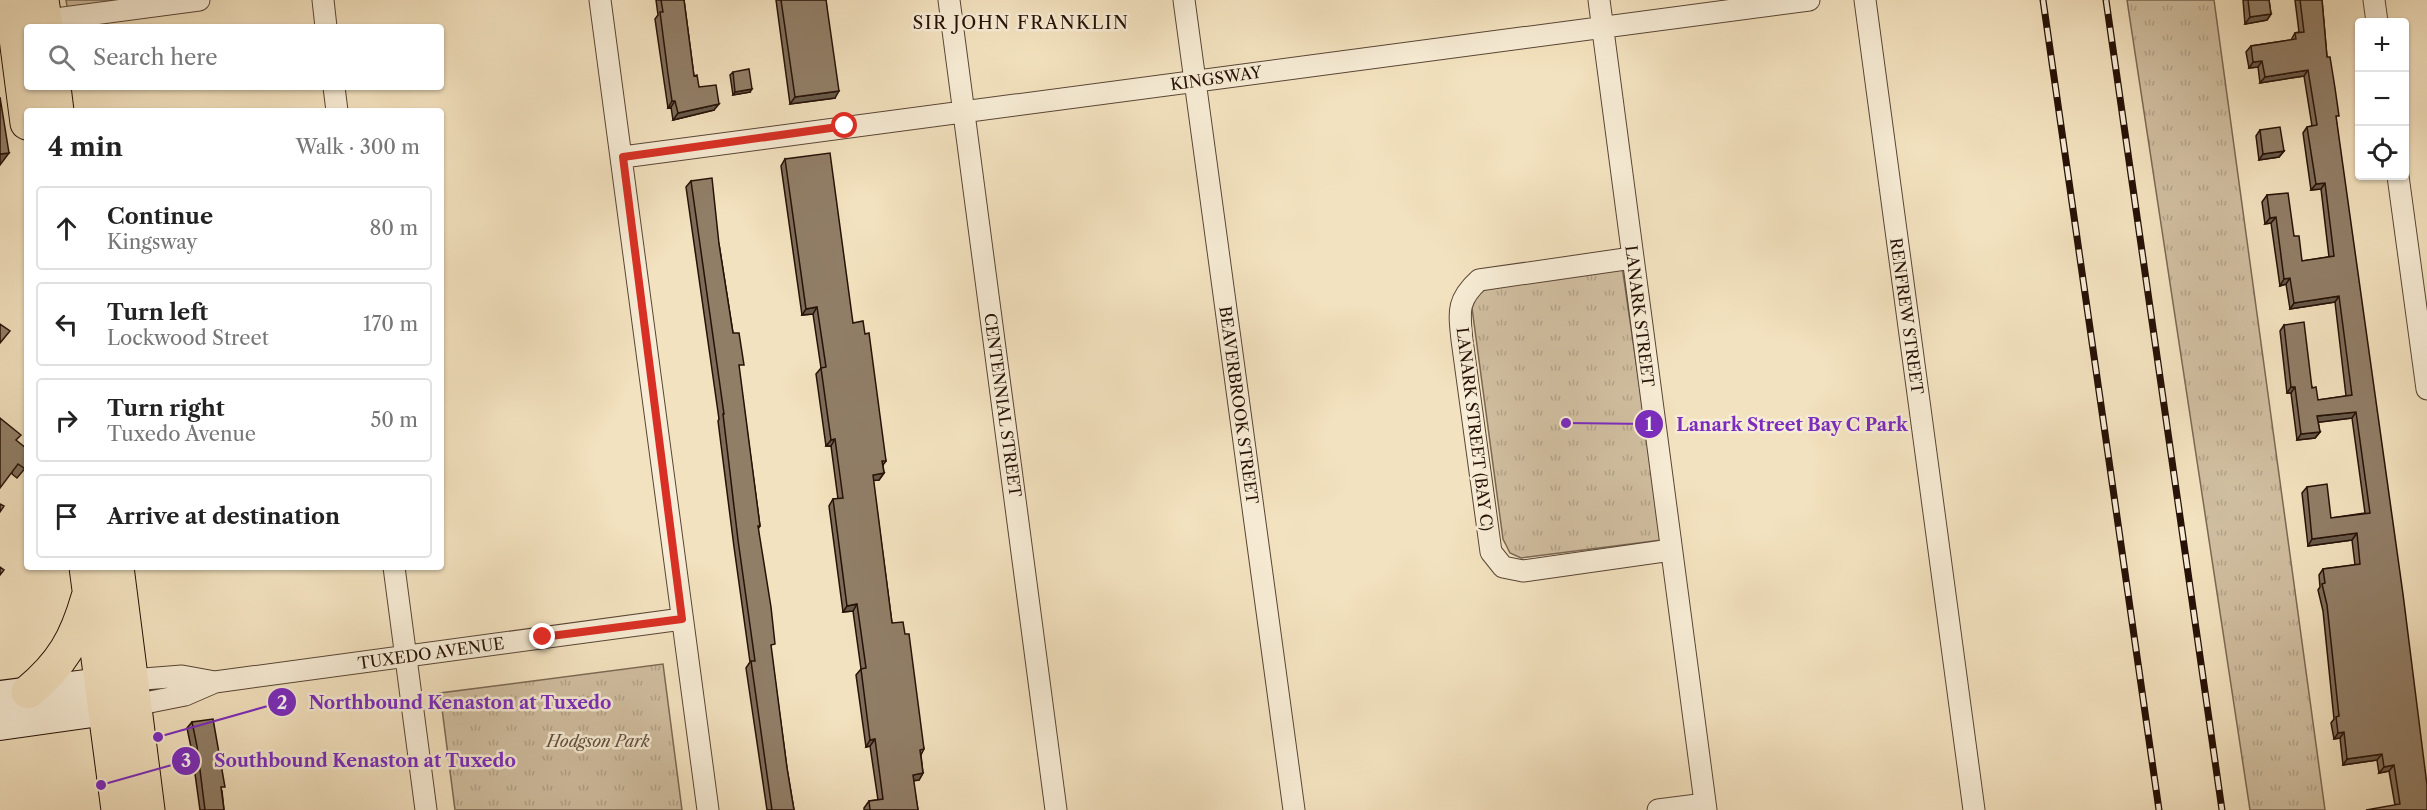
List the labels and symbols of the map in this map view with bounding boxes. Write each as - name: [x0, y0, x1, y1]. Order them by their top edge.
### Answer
- district label: SIR JOHN FRANKLIN: [913, 12, 1129, 34]
- street label: KINGSWAY: [1169, 62, 1264, 94]
- route start: [831, 112, 857, 138]
- street label: RENFREW STREET: [1886, 237, 1928, 395]
- street label: LANARK STREET: [1621, 244, 1659, 388]
- street label: BEAVERBROOK STREET: [1215, 305, 1263, 505]
- street label: CENTENNIAL STREET: [980, 312, 1026, 498]
- street label: LANARK STREET (BAY C): [1453, 326, 1497, 532]
- callout: Lanark Street Bay C Park: [1634, 406, 1920, 442]
- text: 1: [1645, 414, 1653, 436]
- text: Lanark Street Bay C Park: [1676, 414, 1909, 436]
- route end: [529, 623, 555, 649]
- street label: TUXEDO AVENUE: [357, 633, 505, 673]
- callout: Northbound Kenaston at Tuxedo: [267, 684, 624, 720]
- text: 2: [277, 692, 287, 714]
- text: Northbound Kenaston at Tuxedo: [309, 692, 611, 714]
- park label: Hodgson Park: [545, 731, 650, 751]
- callout: Southbound Kenaston at Tuxedo: [171, 743, 528, 779]
- text: 3: [181, 750, 191, 772]
- text: Southbound Kenaston at Tuxedo: [214, 750, 516, 772]

